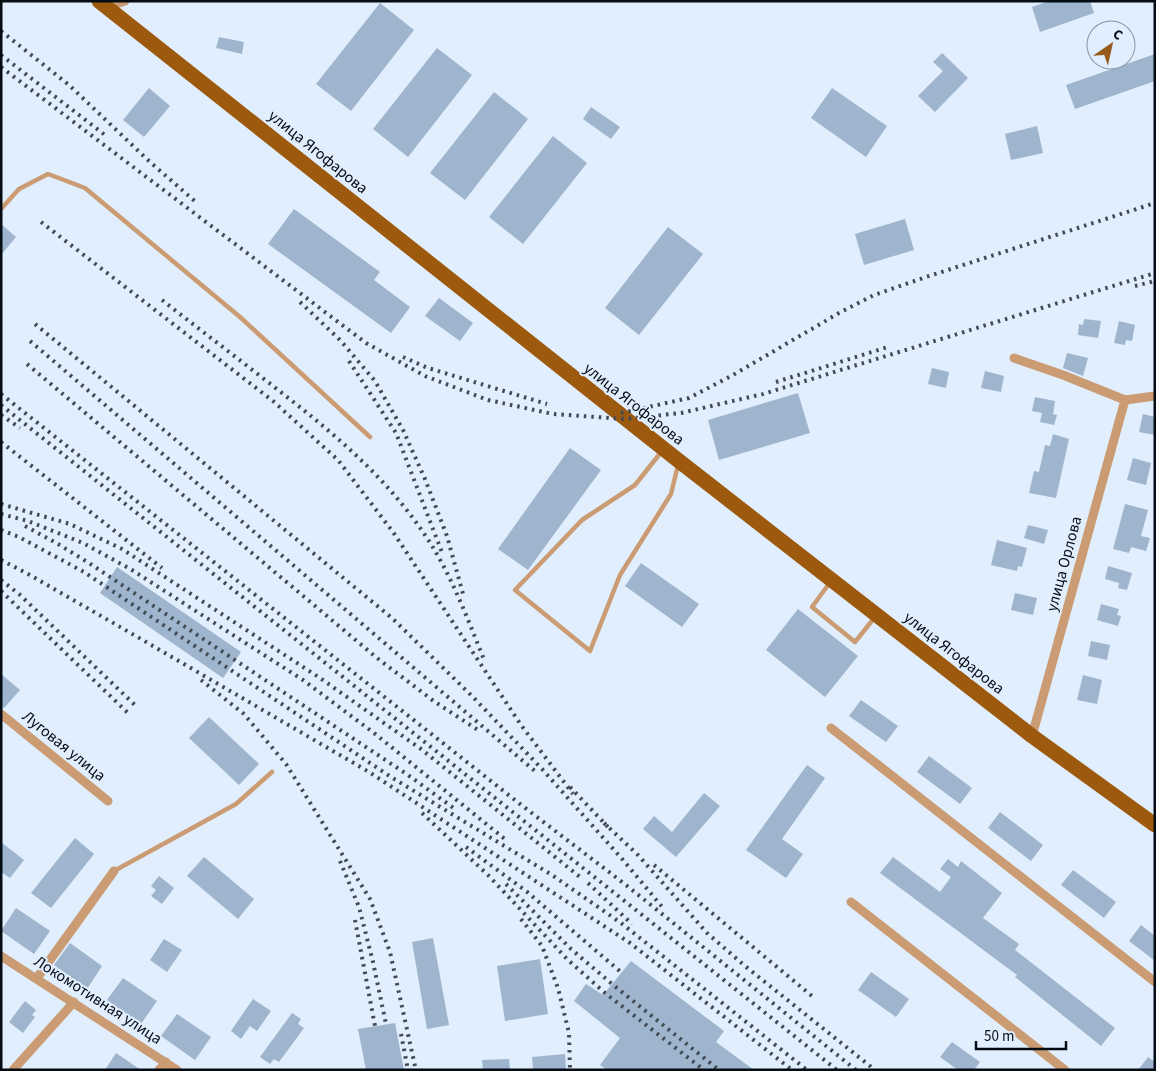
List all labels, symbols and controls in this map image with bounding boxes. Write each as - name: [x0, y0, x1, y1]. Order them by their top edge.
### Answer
- north arrow: [1086, 20, 1136, 70]
- text: С: [1109, 24, 1127, 46]
- street label: улица Ягофарова: [264, 105, 372, 199]
- street label: улица Ягофарова: [579, 358, 689, 450]
- street label: улица Орлова: [1041, 514, 1087, 614]
- street label: улица Ягофарова: [899, 607, 1009, 699]
- street label: Луговая улица: [18, 705, 110, 787]
- street label: Локомотивная улица: [30, 950, 166, 1050]
- scale bar: [976, 1018, 1066, 1050]
- text: 50 m: [984, 1026, 1014, 1047]

